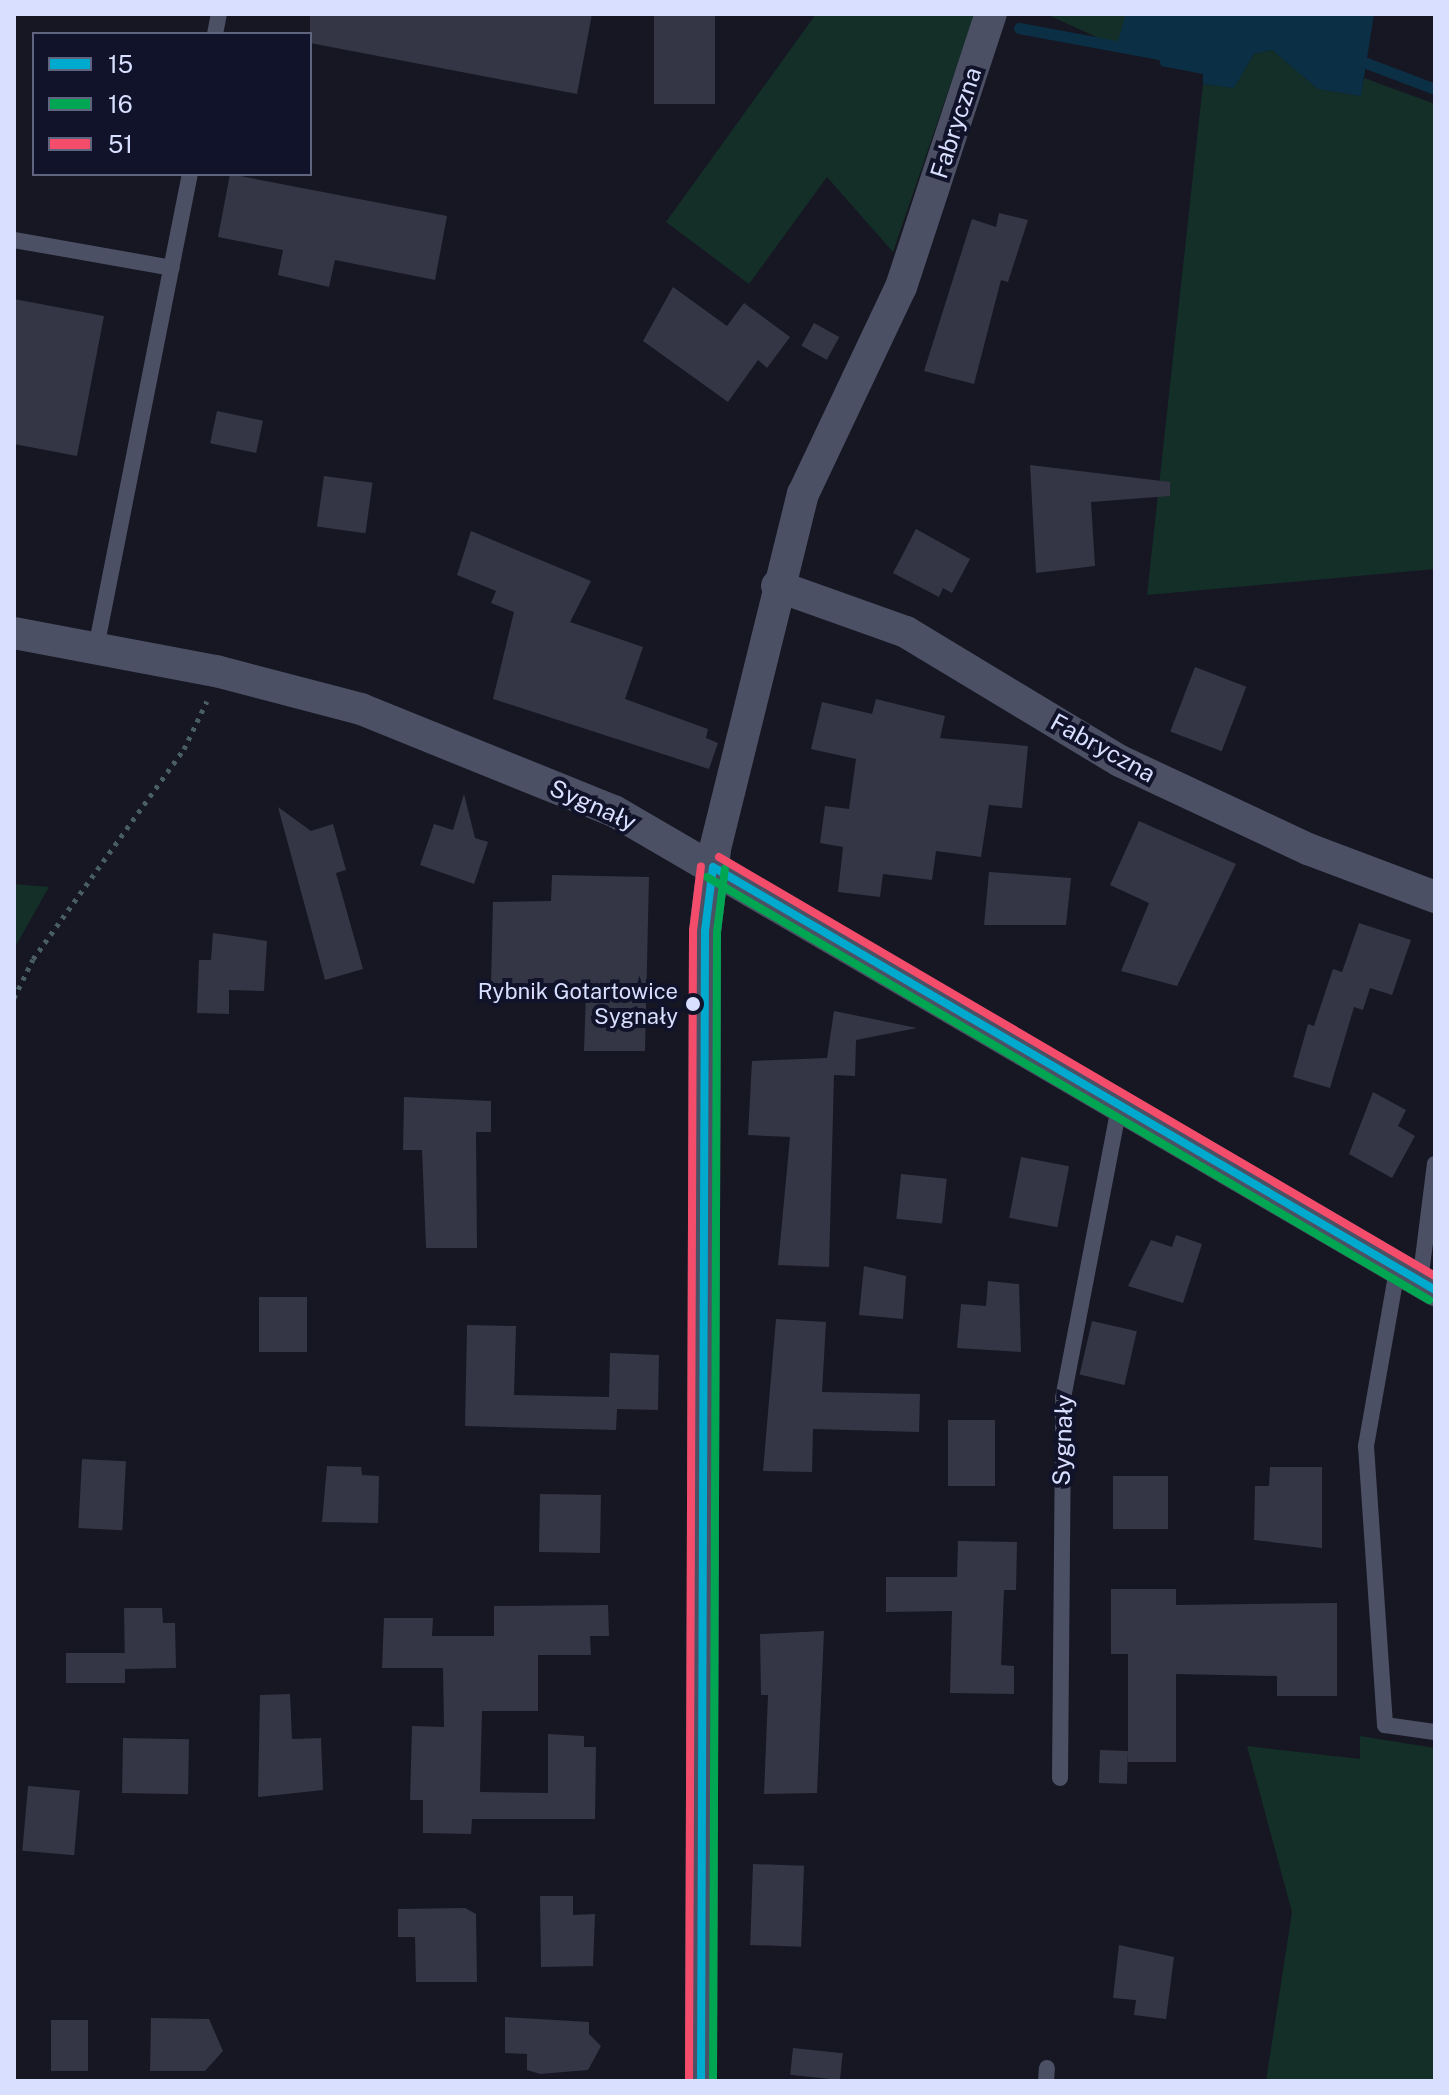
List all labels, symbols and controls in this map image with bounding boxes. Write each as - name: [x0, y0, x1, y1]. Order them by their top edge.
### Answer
- legend: [32, 32, 312, 176]
- text: 15: [108, 50, 133, 78]
- street label: Fabryczna: [924, 64, 988, 182]
- text: 16: [108, 90, 133, 118]
- text: 51: [108, 130, 133, 158]
- street label: Fabryczna: [1046, 707, 1160, 789]
- street label: Sygnały: [545, 773, 641, 837]
- place label: Rybnik Gotartowice Sygnały: [478, 978, 678, 1030]
- marker: Rybnik Gotartowice Sygnały: [685, 996, 701, 1012]
- street label: Sygnały: [1047, 1394, 1079, 1486]

